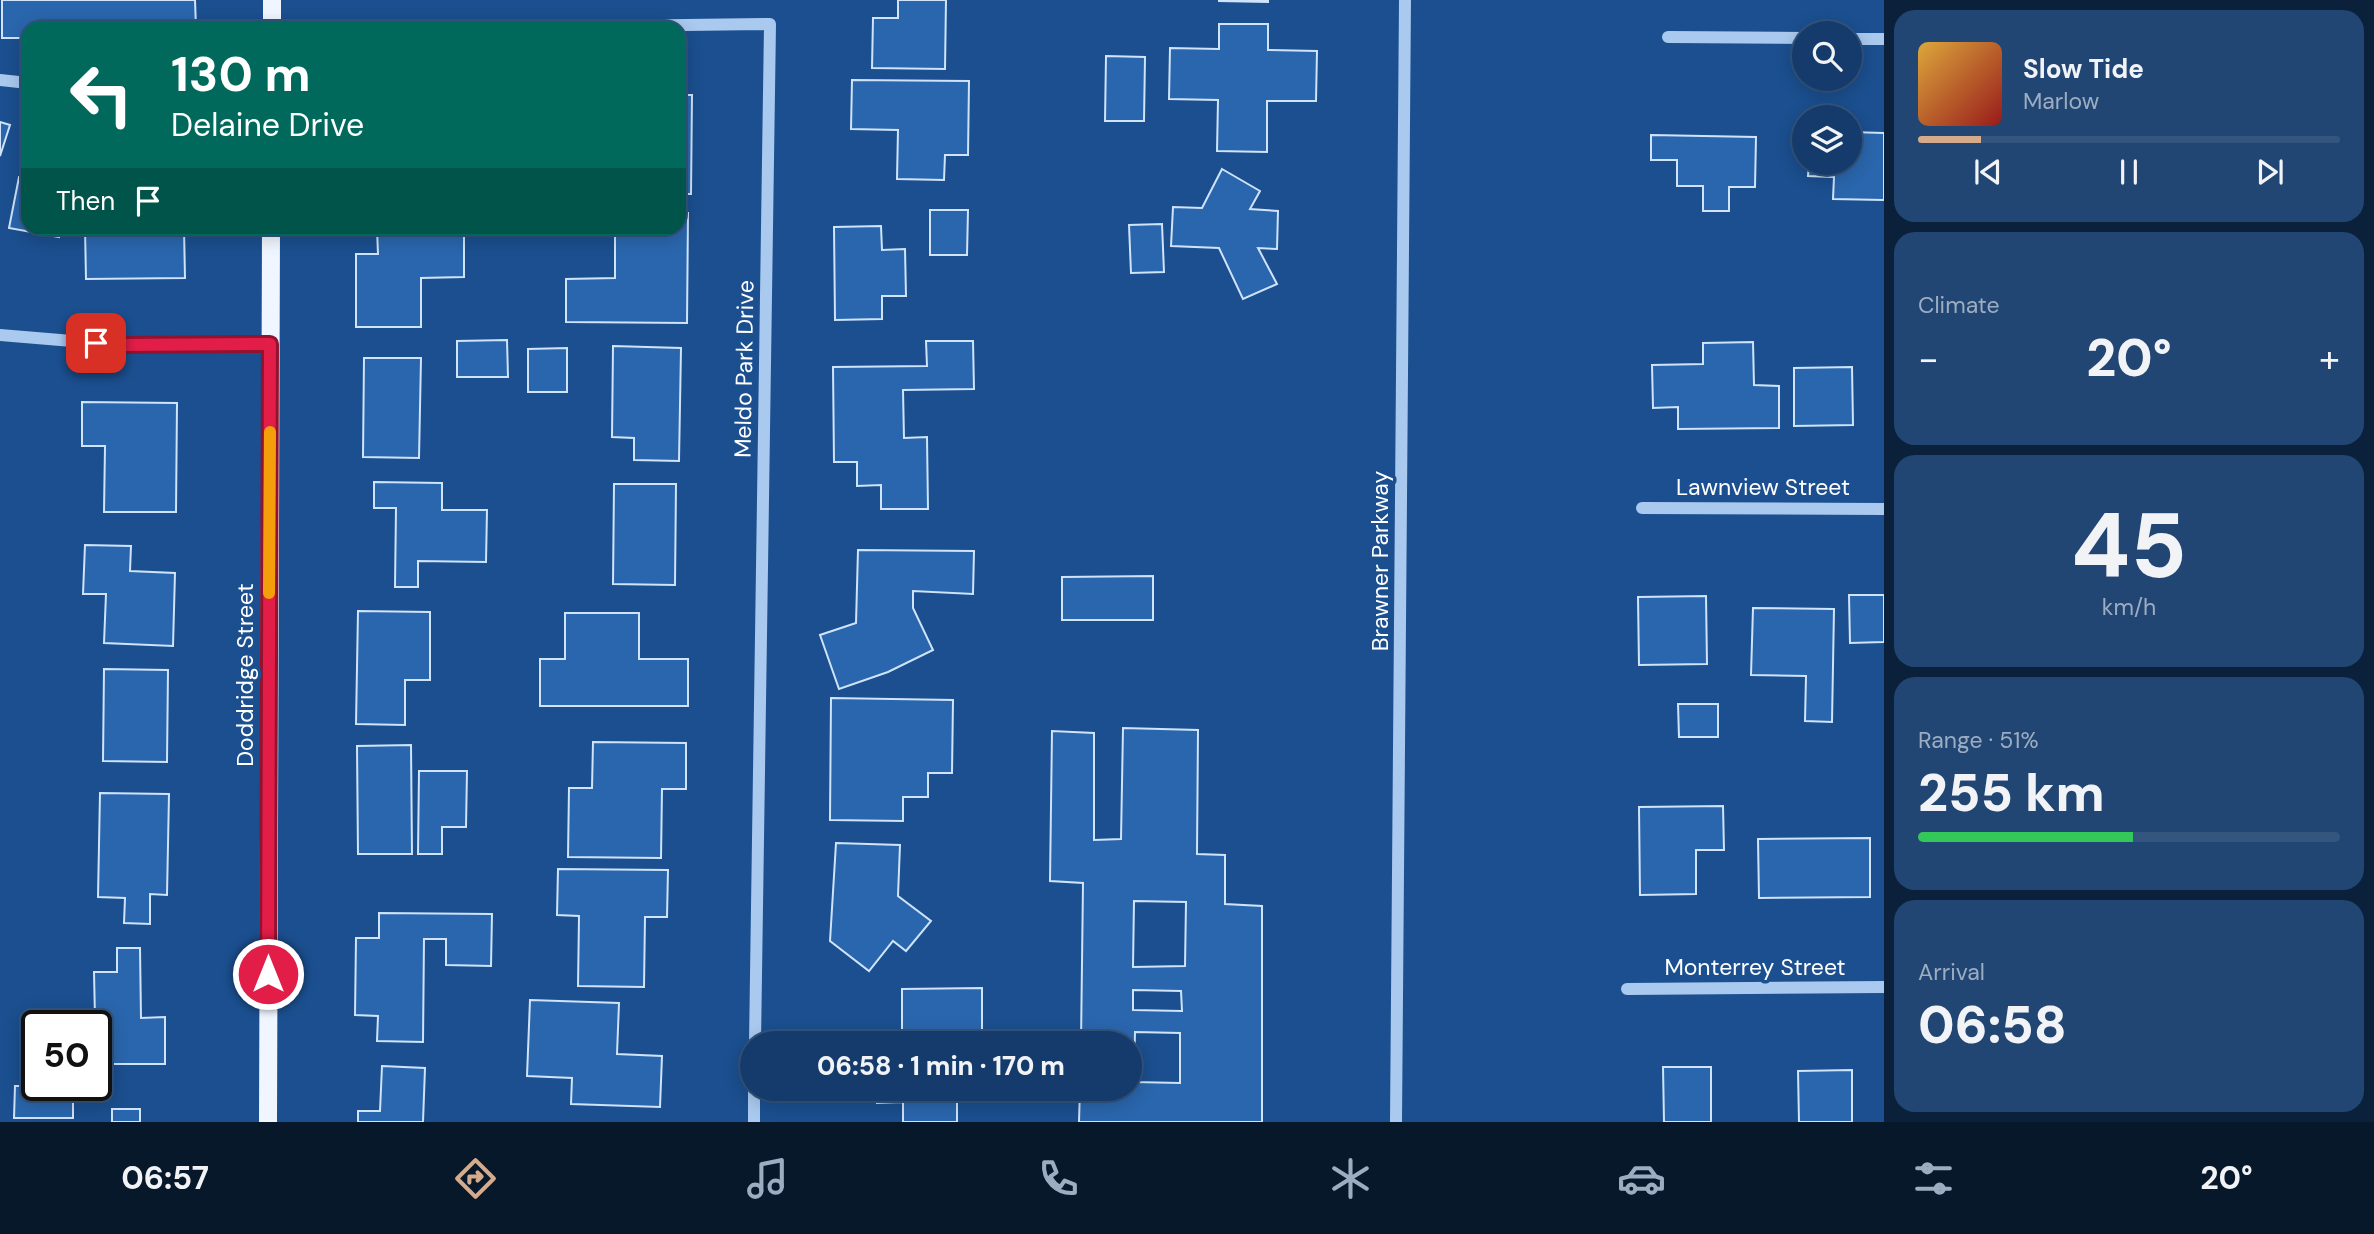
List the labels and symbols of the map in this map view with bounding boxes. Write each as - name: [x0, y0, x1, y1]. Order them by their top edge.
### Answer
- street label: Meldo Park Drive: [727, 280, 761, 458]
- pin: [66, 313, 126, 373]
- street label: Brawner Parkway: [1365, 470, 1395, 651]
- street label: Lawnview Street: [1676, 472, 1850, 502]
- street label: Doddridge Street: [230, 583, 260, 767]
- position arrow: [231, 937, 305, 1011]
- street label: Monterrey Street: [1664, 952, 1846, 982]
- speed limit sign: 50: [21, 1010, 112, 1101]

